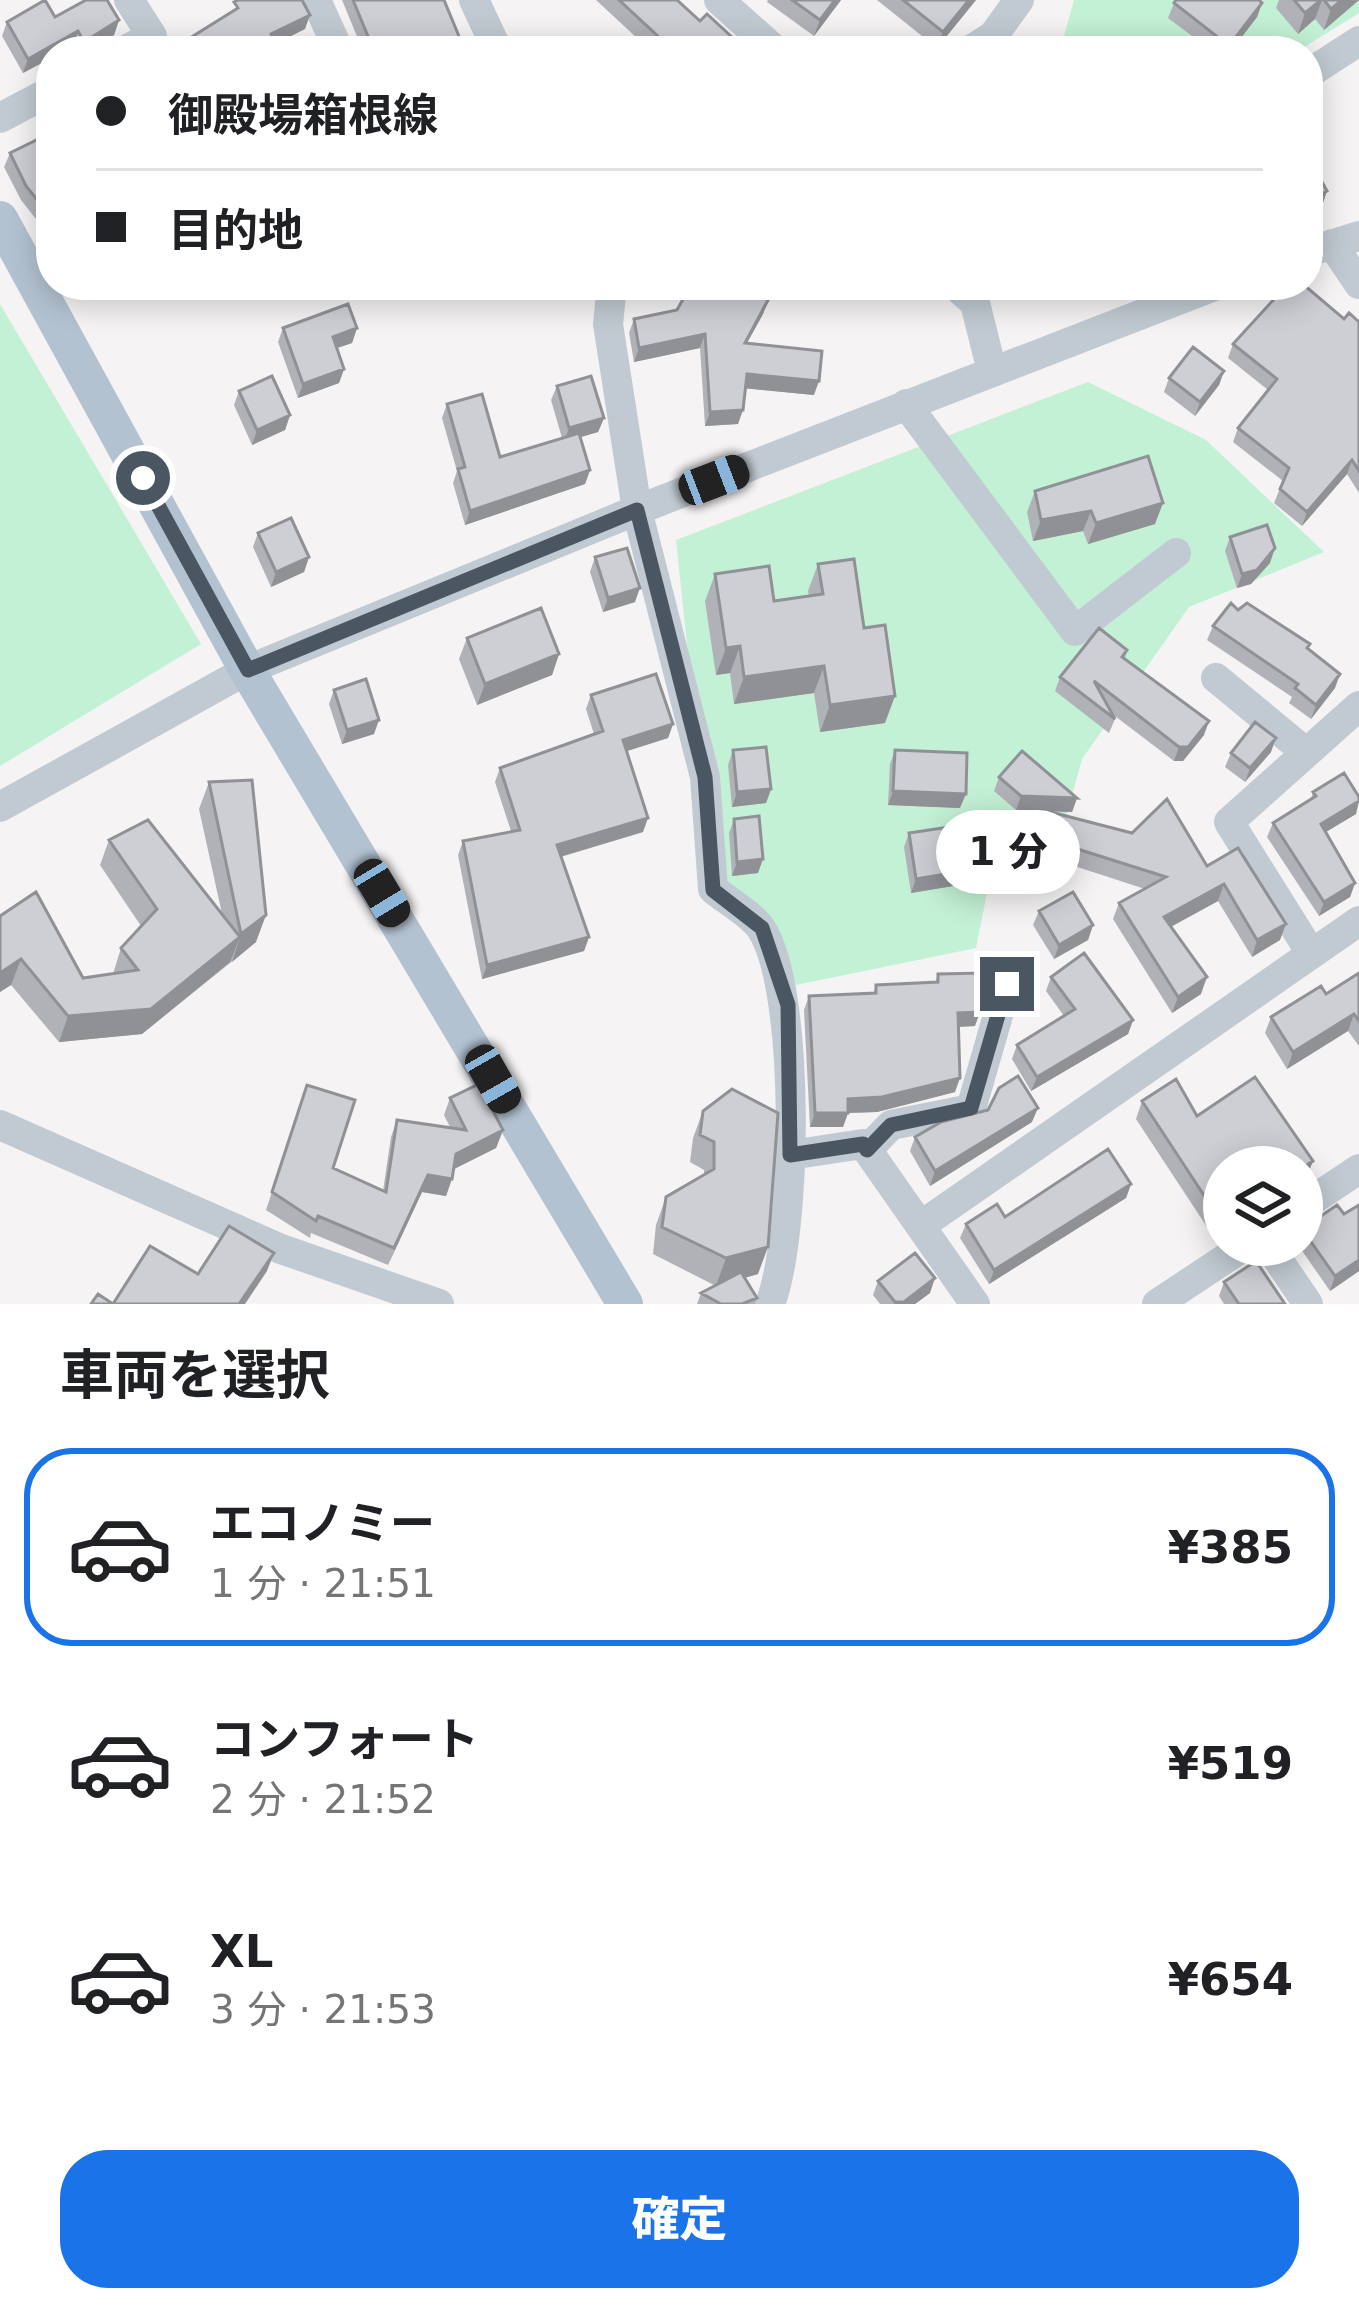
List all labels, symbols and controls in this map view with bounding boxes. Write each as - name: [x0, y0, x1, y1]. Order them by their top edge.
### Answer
- text: 御殿場箱根線: [168, 89, 438, 142]
- text: 目的地: [168, 204, 303, 257]
- car: [674, 450, 754, 510]
- route start: [116, 451, 170, 505]
- callout: 1 分: [935, 810, 1079, 894]
- text: 1 分: [968, 829, 1048, 874]
- car: [348, 853, 416, 933]
- route end: [980, 957, 1034, 1011]
- car: [459, 1039, 527, 1119]
- map controls: [1203, 1146, 1323, 1266]
- button: layers: [1203, 1146, 1323, 1266]
- text: 車両を選択: [60, 1344, 330, 1407]
- icon: car: [66, 1493, 174, 1601]
- text: エコノミー: [210, 1497, 435, 1550]
- text: ¥385: [1168, 1521, 1293, 1574]
- text: 1 分 · 21:51: [210, 1561, 436, 1606]
- icon: car: [66, 1709, 174, 1817]
- text: コンフォート: [210, 1713, 479, 1766]
- text: ¥519: [1168, 1737, 1293, 1790]
- text: 2 分 · 21:52: [210, 1777, 436, 1822]
- icon: car: [66, 1925, 174, 2033]
- text: XL: [210, 1925, 273, 1978]
- text: ¥654: [1168, 1953, 1293, 2006]
- text: 3 分 · 21:53: [210, 1987, 436, 2032]
- button: 確定: [60, 2150, 1299, 2288]

